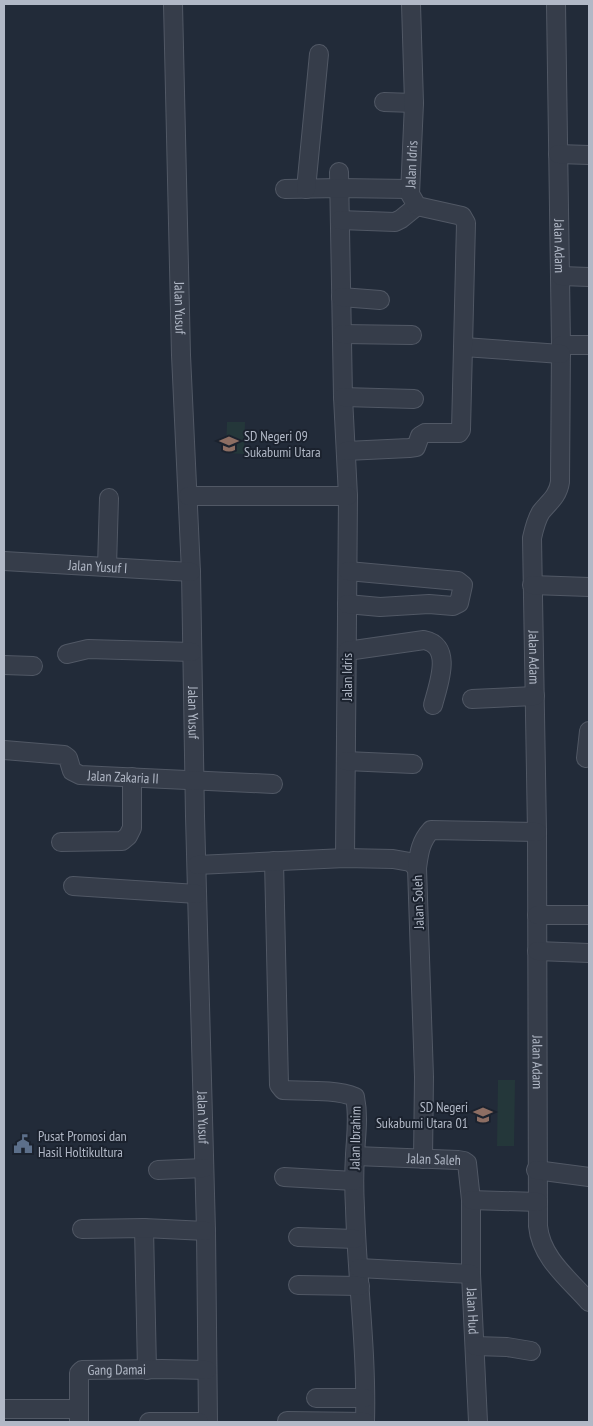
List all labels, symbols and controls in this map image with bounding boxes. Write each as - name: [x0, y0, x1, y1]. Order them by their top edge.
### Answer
- street label: Jalan Idris: [401, 140, 421, 190]
- street label: Jalan Adam: [550, 218, 569, 273]
- street label: Jalan Yusuf: [170, 280, 190, 335]
- place label: SD Negeri 09 Sukabumi Utara: [244, 427, 321, 461]
- school or university icon: SD Negeri 09 Sukabumi Utara: [218, 433, 240, 455]
- street label: Jalan Yusuf I: [67, 556, 128, 577]
- street label: Jalan Adam: [525, 629, 543, 684]
- street label: Jalan Idris: [338, 653, 356, 702]
- street label: Jalan Yusuf: [184, 685, 203, 740]
- street label: Jalan Zakaria II: [86, 766, 159, 788]
- street label: Jalan Soleh: [408, 875, 428, 930]
- street label: Jalan Adam: [529, 1034, 547, 1089]
- street label: Jalan Yusuf: [193, 1090, 213, 1145]
- place label: SD Negeri Sukabumi Utara 01: [376, 1098, 468, 1132]
- school or university icon: SD Negeri Sukabumi Utara 01: [472, 1104, 494, 1126]
- street label: Jalan Ibrahim: [345, 1106, 365, 1171]
- place label: Pusat Promosi dan Hasil Holtikultura: [38, 1127, 127, 1161]
- public building icon: Pusat Promosi dan Hasil Holtikultura: [12, 1133, 34, 1155]
- street label: Jalan Saleh: [406, 1149, 461, 1169]
- street label: Jalan Hud: [463, 1286, 483, 1335]
- street label: Gang Damai: [87, 1360, 146, 1379]

